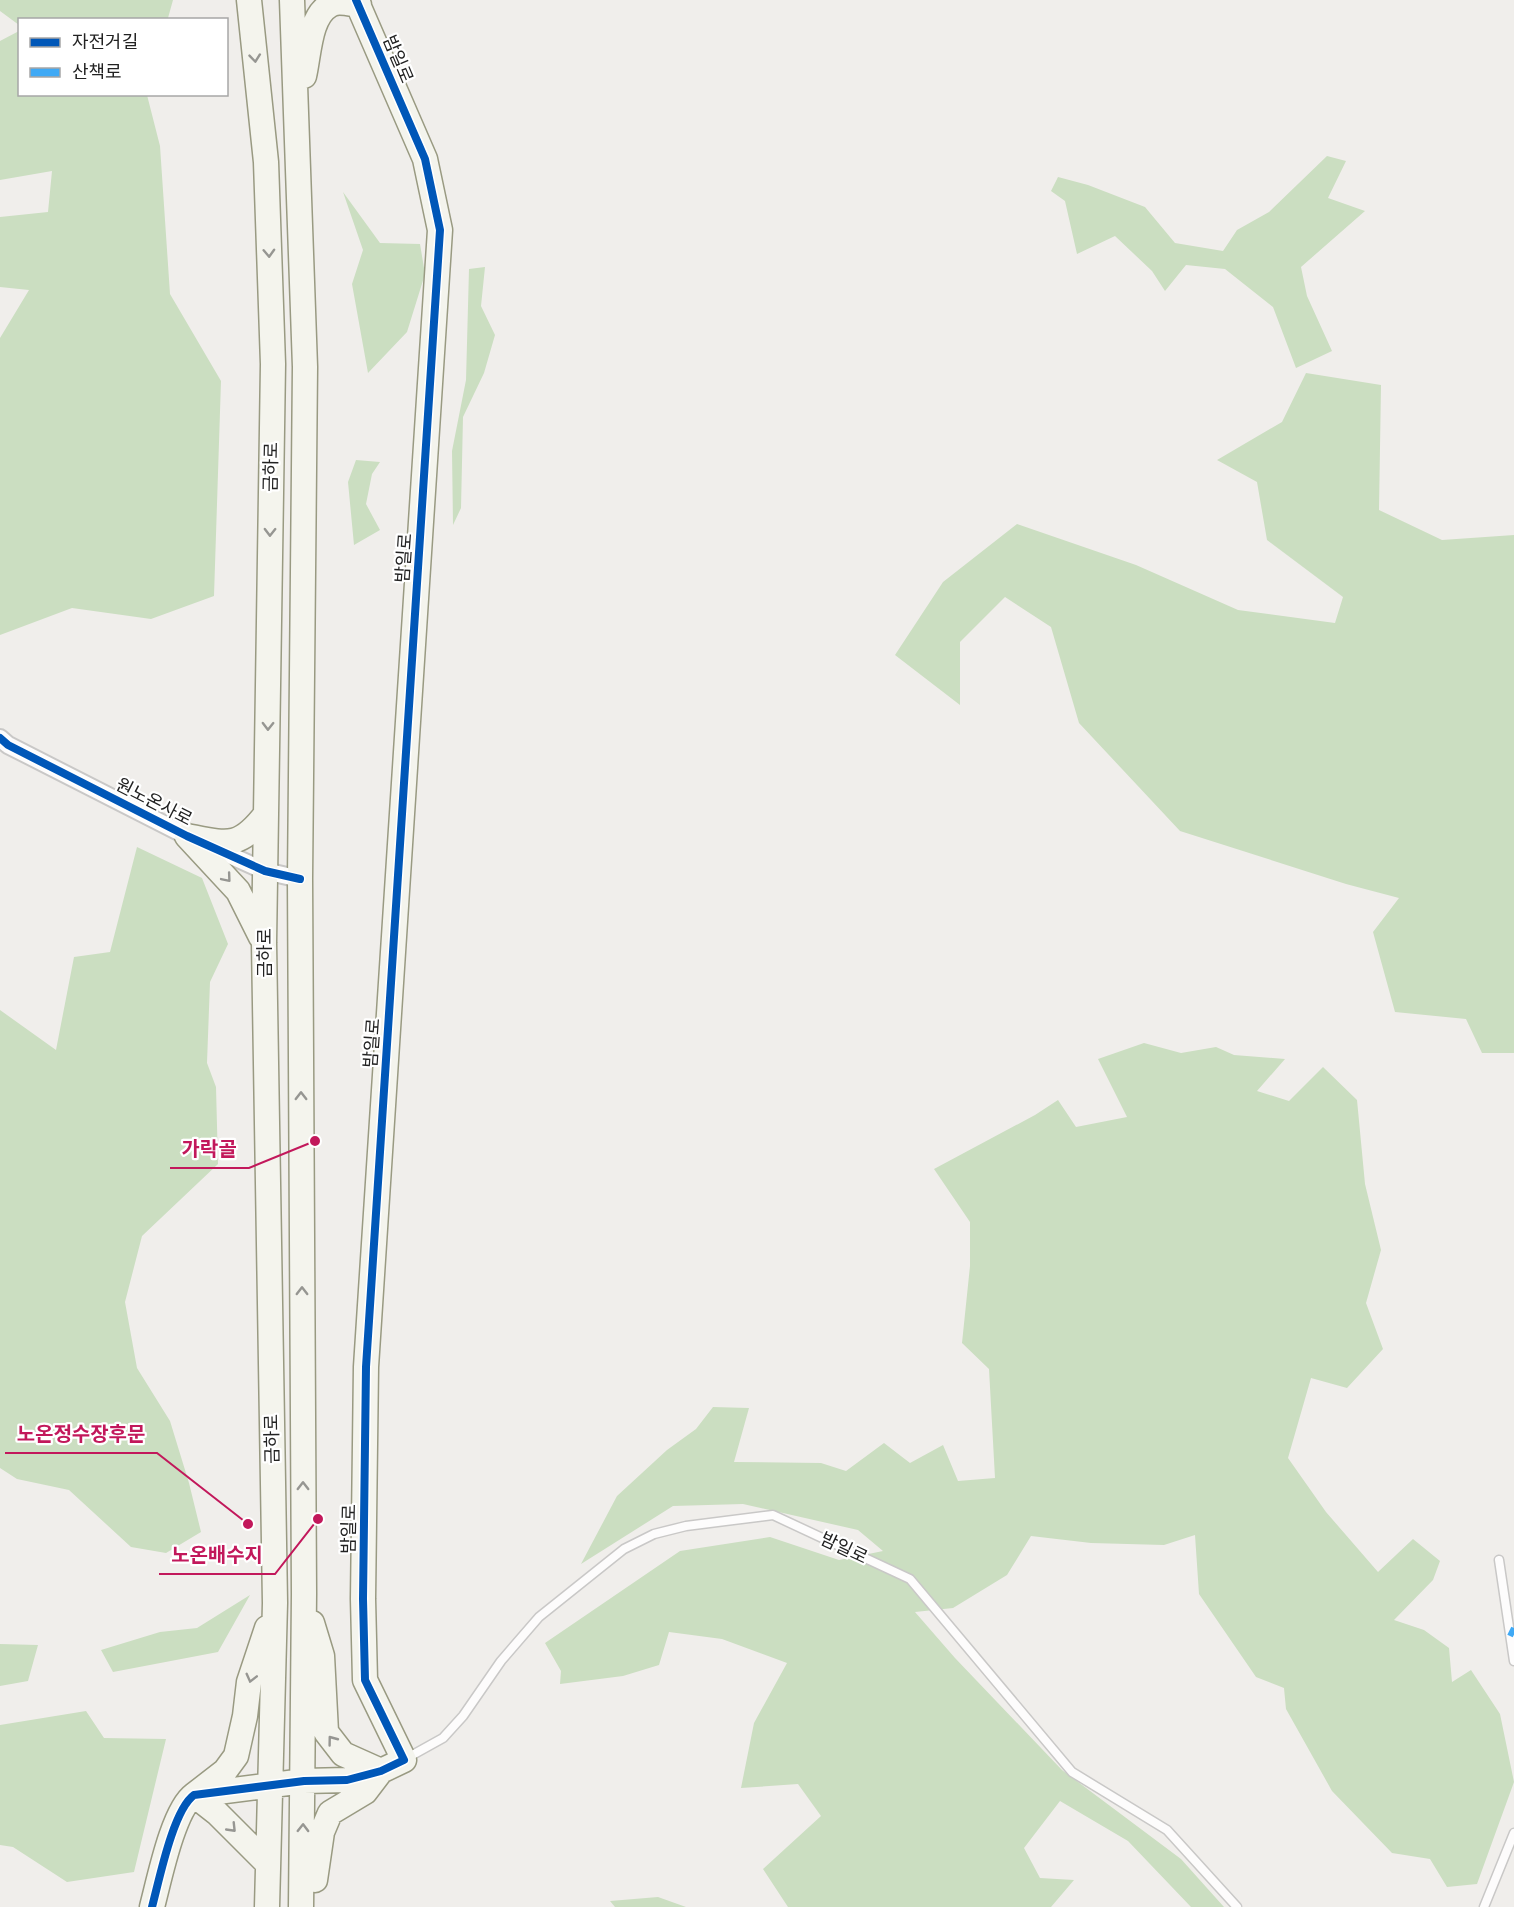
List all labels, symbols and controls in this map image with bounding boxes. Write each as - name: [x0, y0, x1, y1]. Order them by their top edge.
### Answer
- legend: [18, 18, 228, 96]
- text: 자전거길: [72, 31, 138, 53]
- street label: 밤일로: [378, 32, 418, 86]
- one-way arrow: [248, 54, 261, 63]
- text: 산책로: [72, 61, 122, 83]
- one-way arrow: [263, 248, 275, 257]
- street label: 금하로: [260, 442, 282, 492]
- one-way arrow: [264, 527, 276, 536]
- street label: 밤일로: [391, 532, 417, 584]
- one-way arrow: [262, 722, 274, 731]
- street label: 원노온사로: [112, 773, 196, 831]
- one-way arrow: [220, 871, 231, 882]
- street label: 금하로: [254, 928, 276, 978]
- street label: 밤일로: [359, 1017, 385, 1069]
- one-way arrow: [295, 1091, 307, 1100]
- callout: 가락골: [170, 1130, 249, 1168]
- text: 가락골: [181, 1137, 237, 1161]
- one-way arrow: [296, 1286, 308, 1295]
- street label: 금하로: [261, 1414, 283, 1464]
- callout: 노온정수장후문: [5, 1415, 157, 1453]
- text: 노온정수장후문: [17, 1422, 145, 1446]
- one-way arrow: [297, 1481, 310, 1490]
- street label: 밤일로: [338, 1504, 360, 1554]
- street label: 밤일로: [817, 1528, 871, 1568]
- callout: 노온배수지: [159, 1536, 275, 1574]
- text: 노온배수지: [171, 1543, 263, 1567]
- one-way arrow: [245, 1673, 258, 1683]
- one-way arrow: [328, 1736, 339, 1747]
- one-way arrow: [224, 1820, 235, 1831]
- one-way arrow: [296, 1823, 309, 1832]

